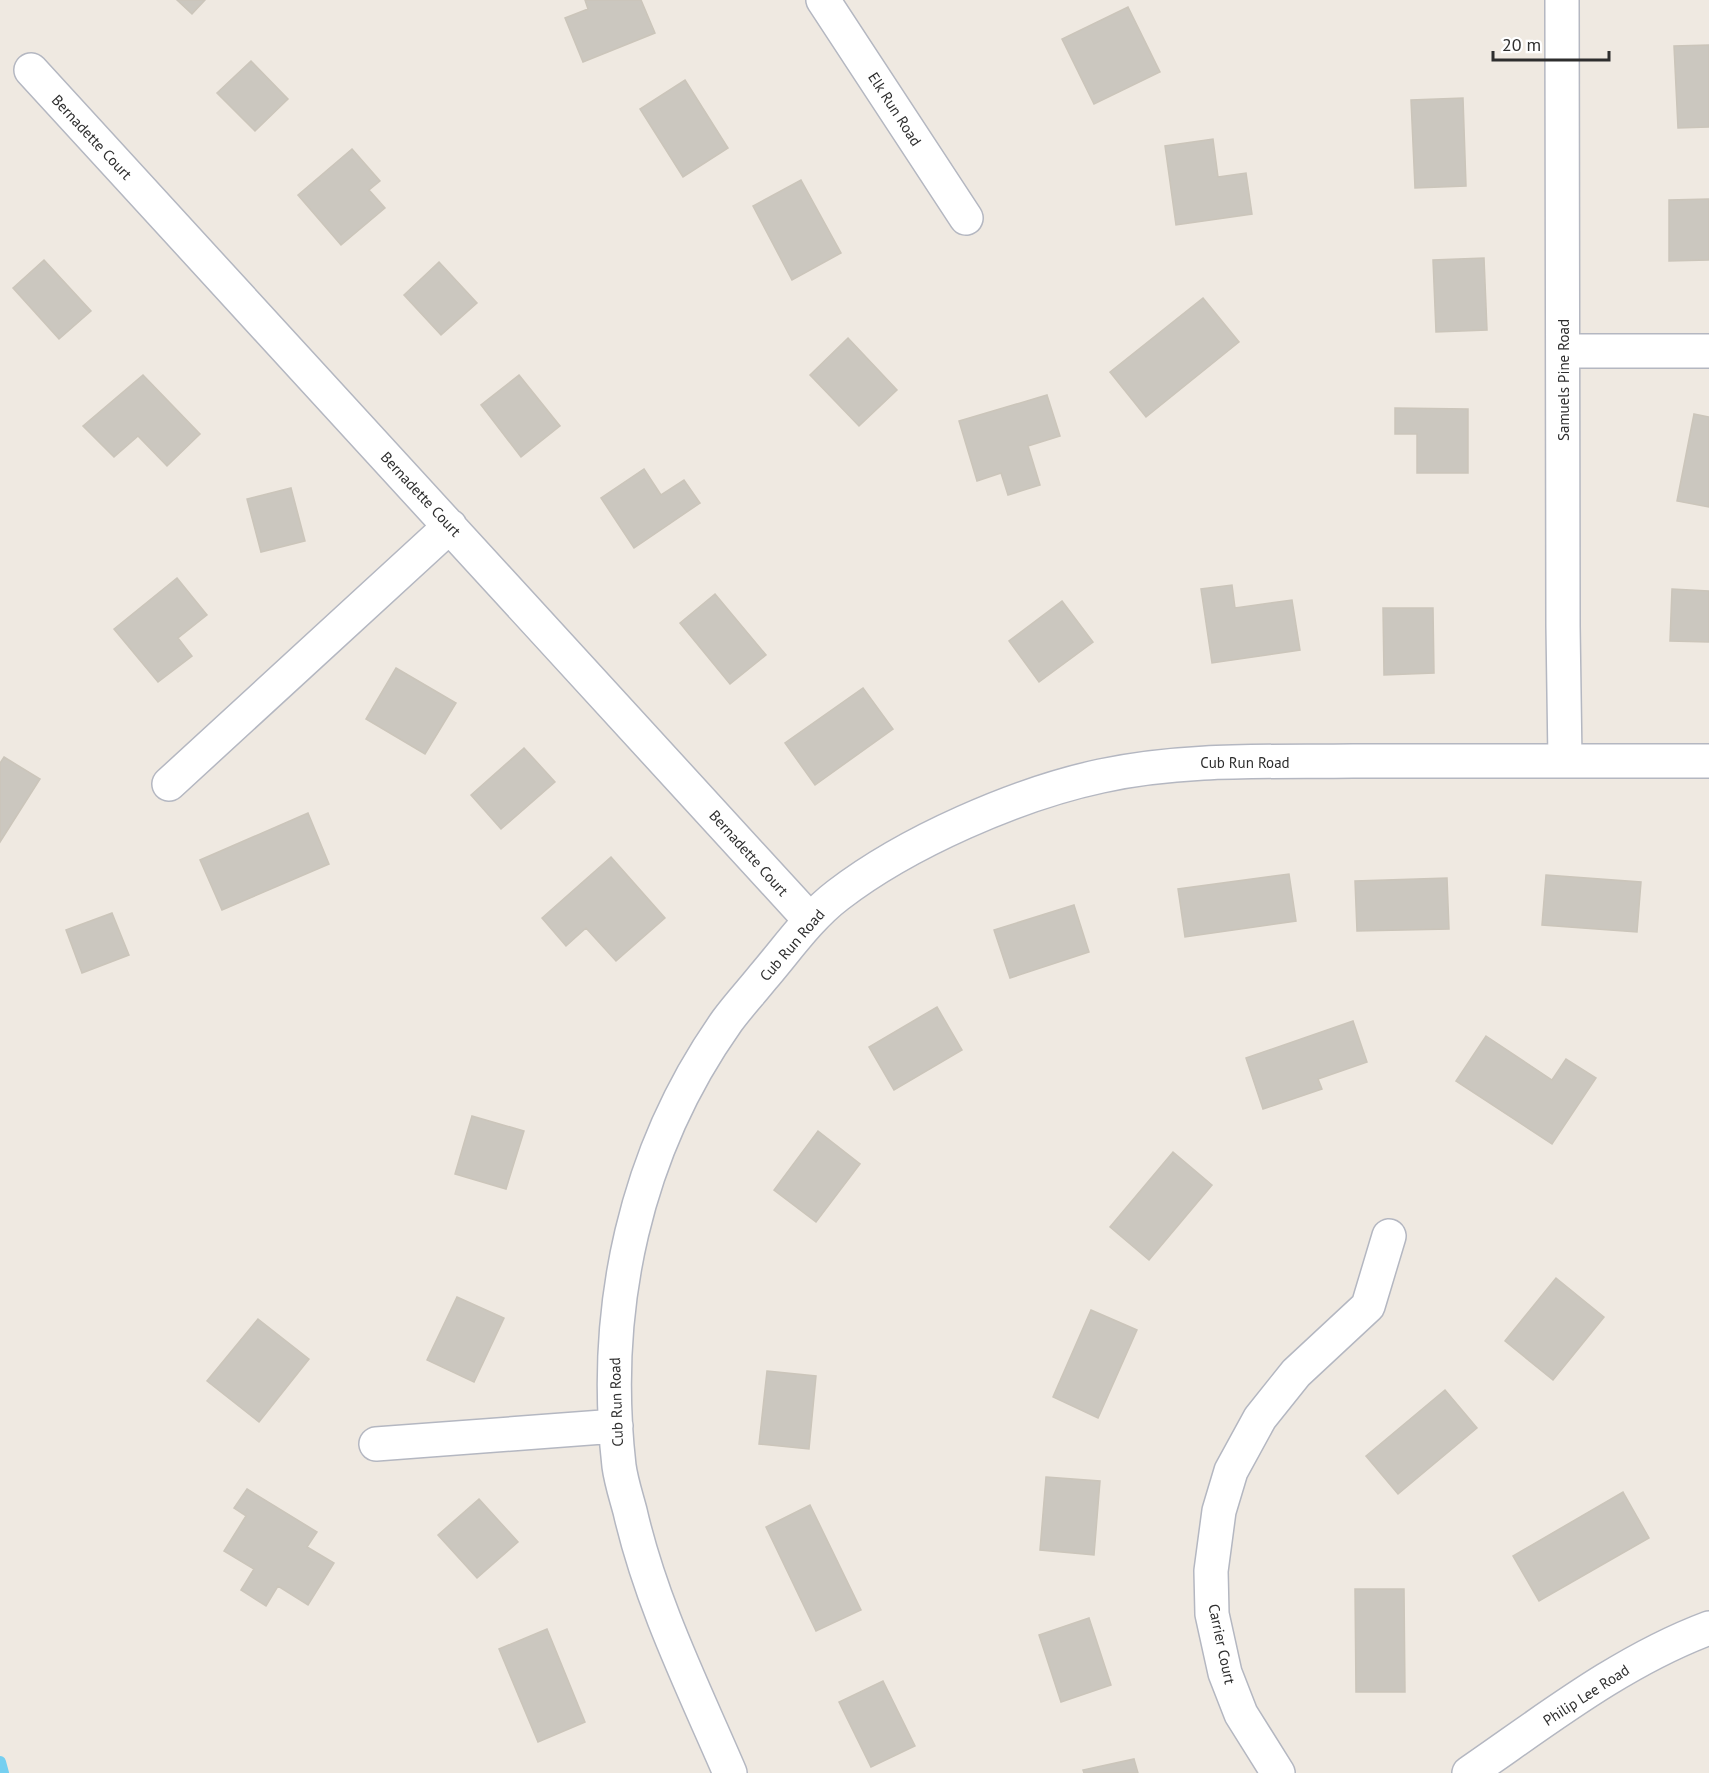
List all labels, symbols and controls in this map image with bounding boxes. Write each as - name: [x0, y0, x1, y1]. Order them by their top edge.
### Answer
- scale bar: [1493, 24, 1608, 62]
- text: 20 m: [1502, 33, 1541, 56]
- street label: Elk Run Road: [864, 69, 926, 149]
- street label: Bernadette Court: [48, 91, 136, 183]
- street label: Samuels Pine Road: [1554, 319, 1573, 441]
- street label: Bernadette Court: [377, 448, 465, 540]
- street label: Cub Run Road: [1200, 753, 1290, 772]
- street label: Bernadette Court: [705, 806, 793, 900]
- street label: Cub Run Road: [756, 905, 828, 985]
- street label: Cub Run Road: [605, 1357, 627, 1447]
- street label: Carrier Court: [1204, 1602, 1240, 1686]
- street label: Philip Lee Road: [1539, 1660, 1633, 1730]

